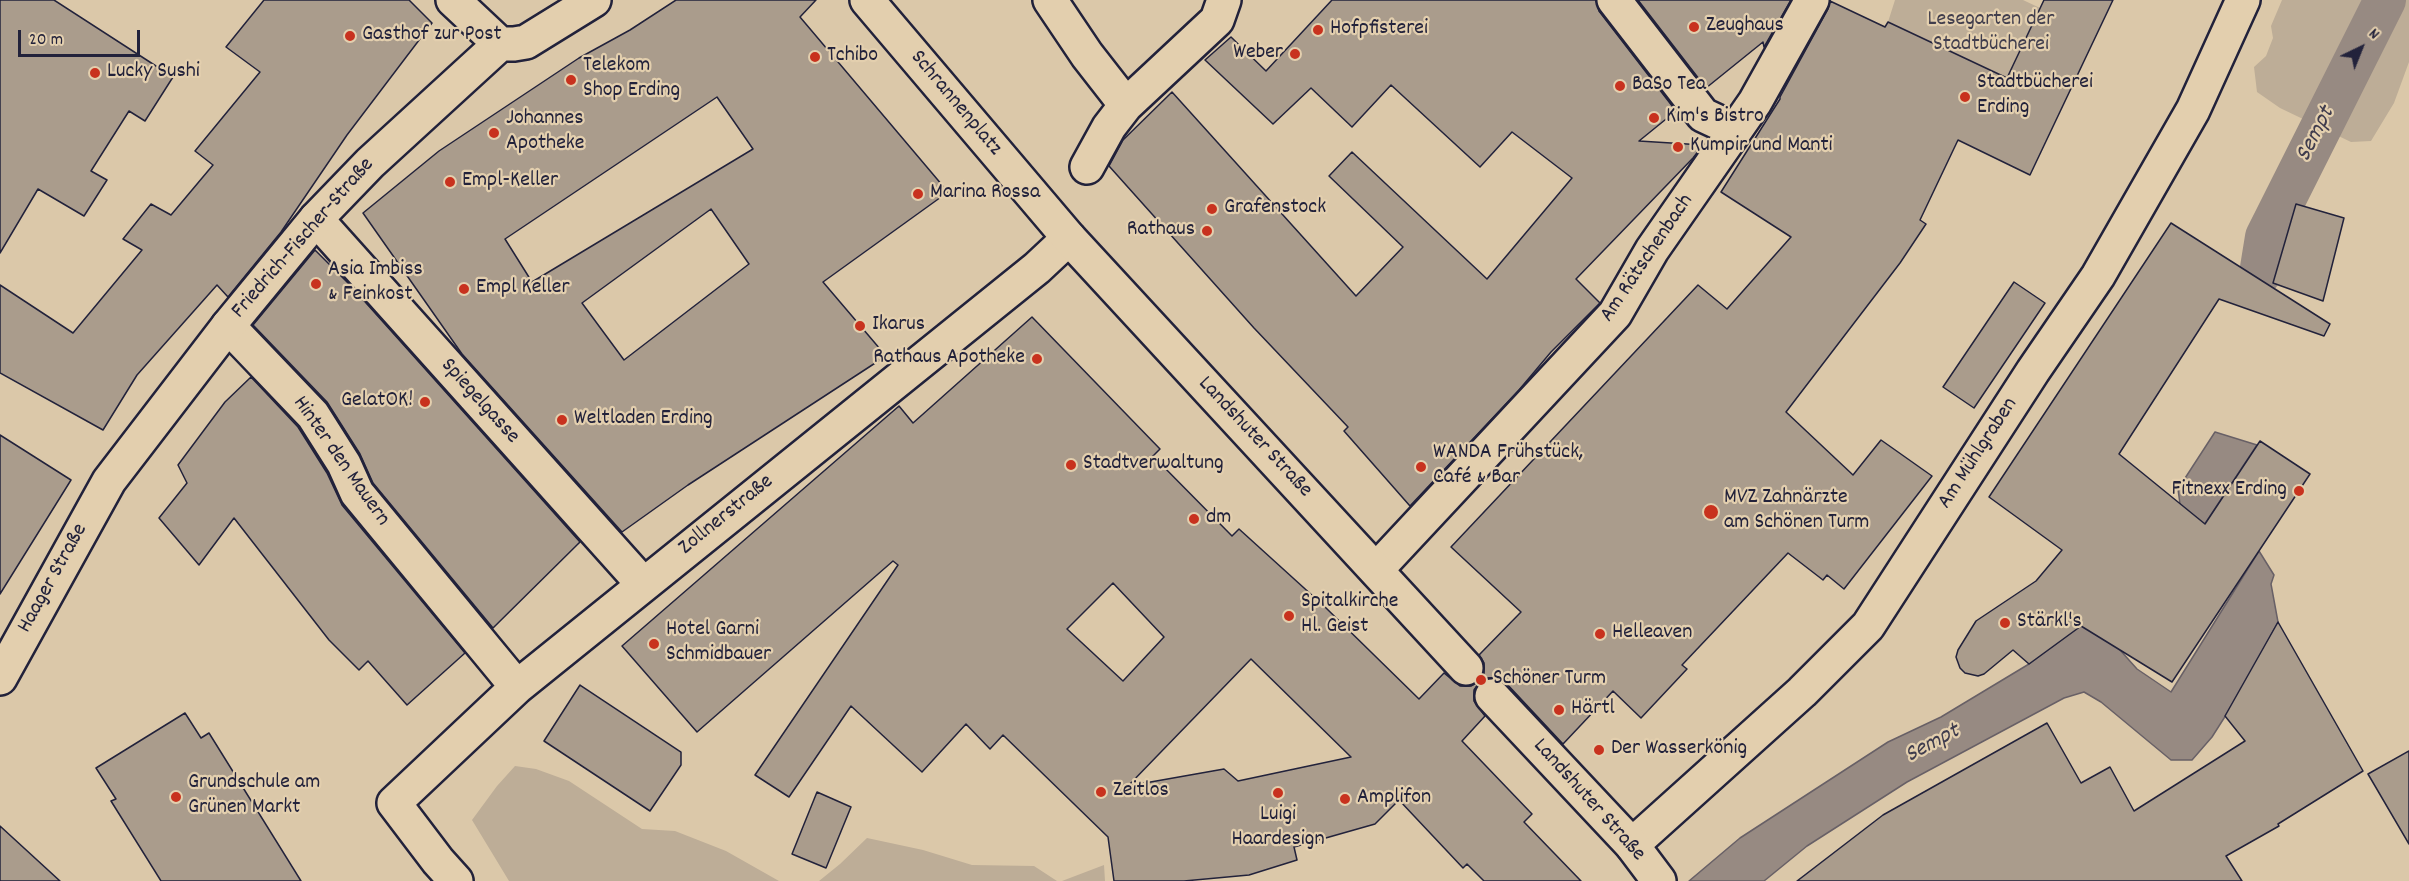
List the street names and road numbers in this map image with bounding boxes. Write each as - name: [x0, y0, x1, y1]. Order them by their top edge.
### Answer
- street label: Schrannenplatz: [903, 46, 1007, 162]
- street label: Friedrich-Fischer-Straße: [227, 153, 381, 325]
- street label: Am Rätschenbach: [1595, 190, 1701, 328]
- street label: Spiegelgasse: [434, 354, 524, 450]
- street label: Landshuter Straße: [1191, 372, 1317, 504]
- street label: Hinter den Mauern: [285, 392, 395, 532]
- street label: Am Mühlgraben: [1933, 393, 2025, 515]
- street label: Zollnerstraße: [674, 470, 780, 562]
- street label: Haager Straße: [13, 520, 95, 638]
- street label: Landshuter Straße: [1526, 734, 1650, 868]

